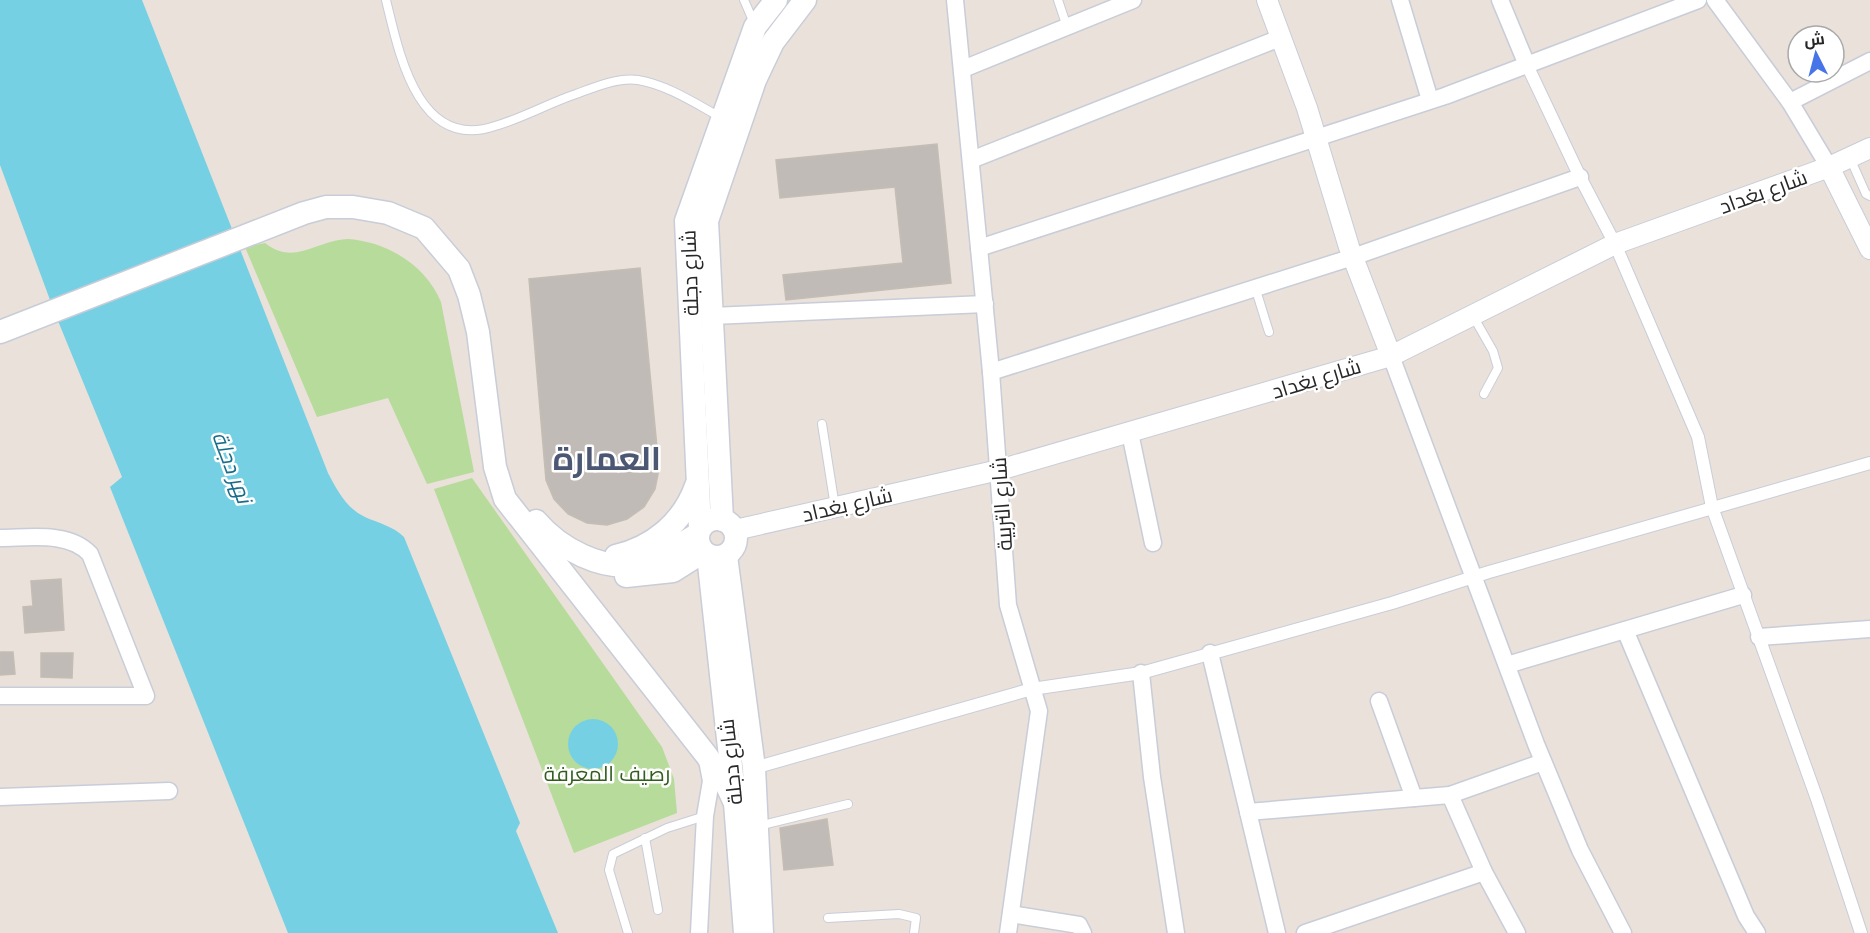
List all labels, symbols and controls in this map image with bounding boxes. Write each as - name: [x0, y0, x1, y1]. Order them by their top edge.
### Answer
- north arrow: [1786, 24, 1846, 84]
- text: ش: [1803, 28, 1826, 50]
- street label: شارع بغداد: [1715, 163, 1811, 221]
- street label: شارع دجلة: [675, 229, 705, 317]
- street label: شارع بغداد: [1268, 352, 1364, 406]
- water label: نهر دجلة: [206, 427, 260, 509]
- district label: العمارة: [553, 438, 661, 478]
- street label: شارع التربية: [985, 456, 1019, 552]
- street label: شارع بغداد: [799, 481, 895, 529]
- street label: شارع دجلة: [713, 718, 749, 806]
- park label: رصيف المعرفة: [544, 760, 670, 786]

